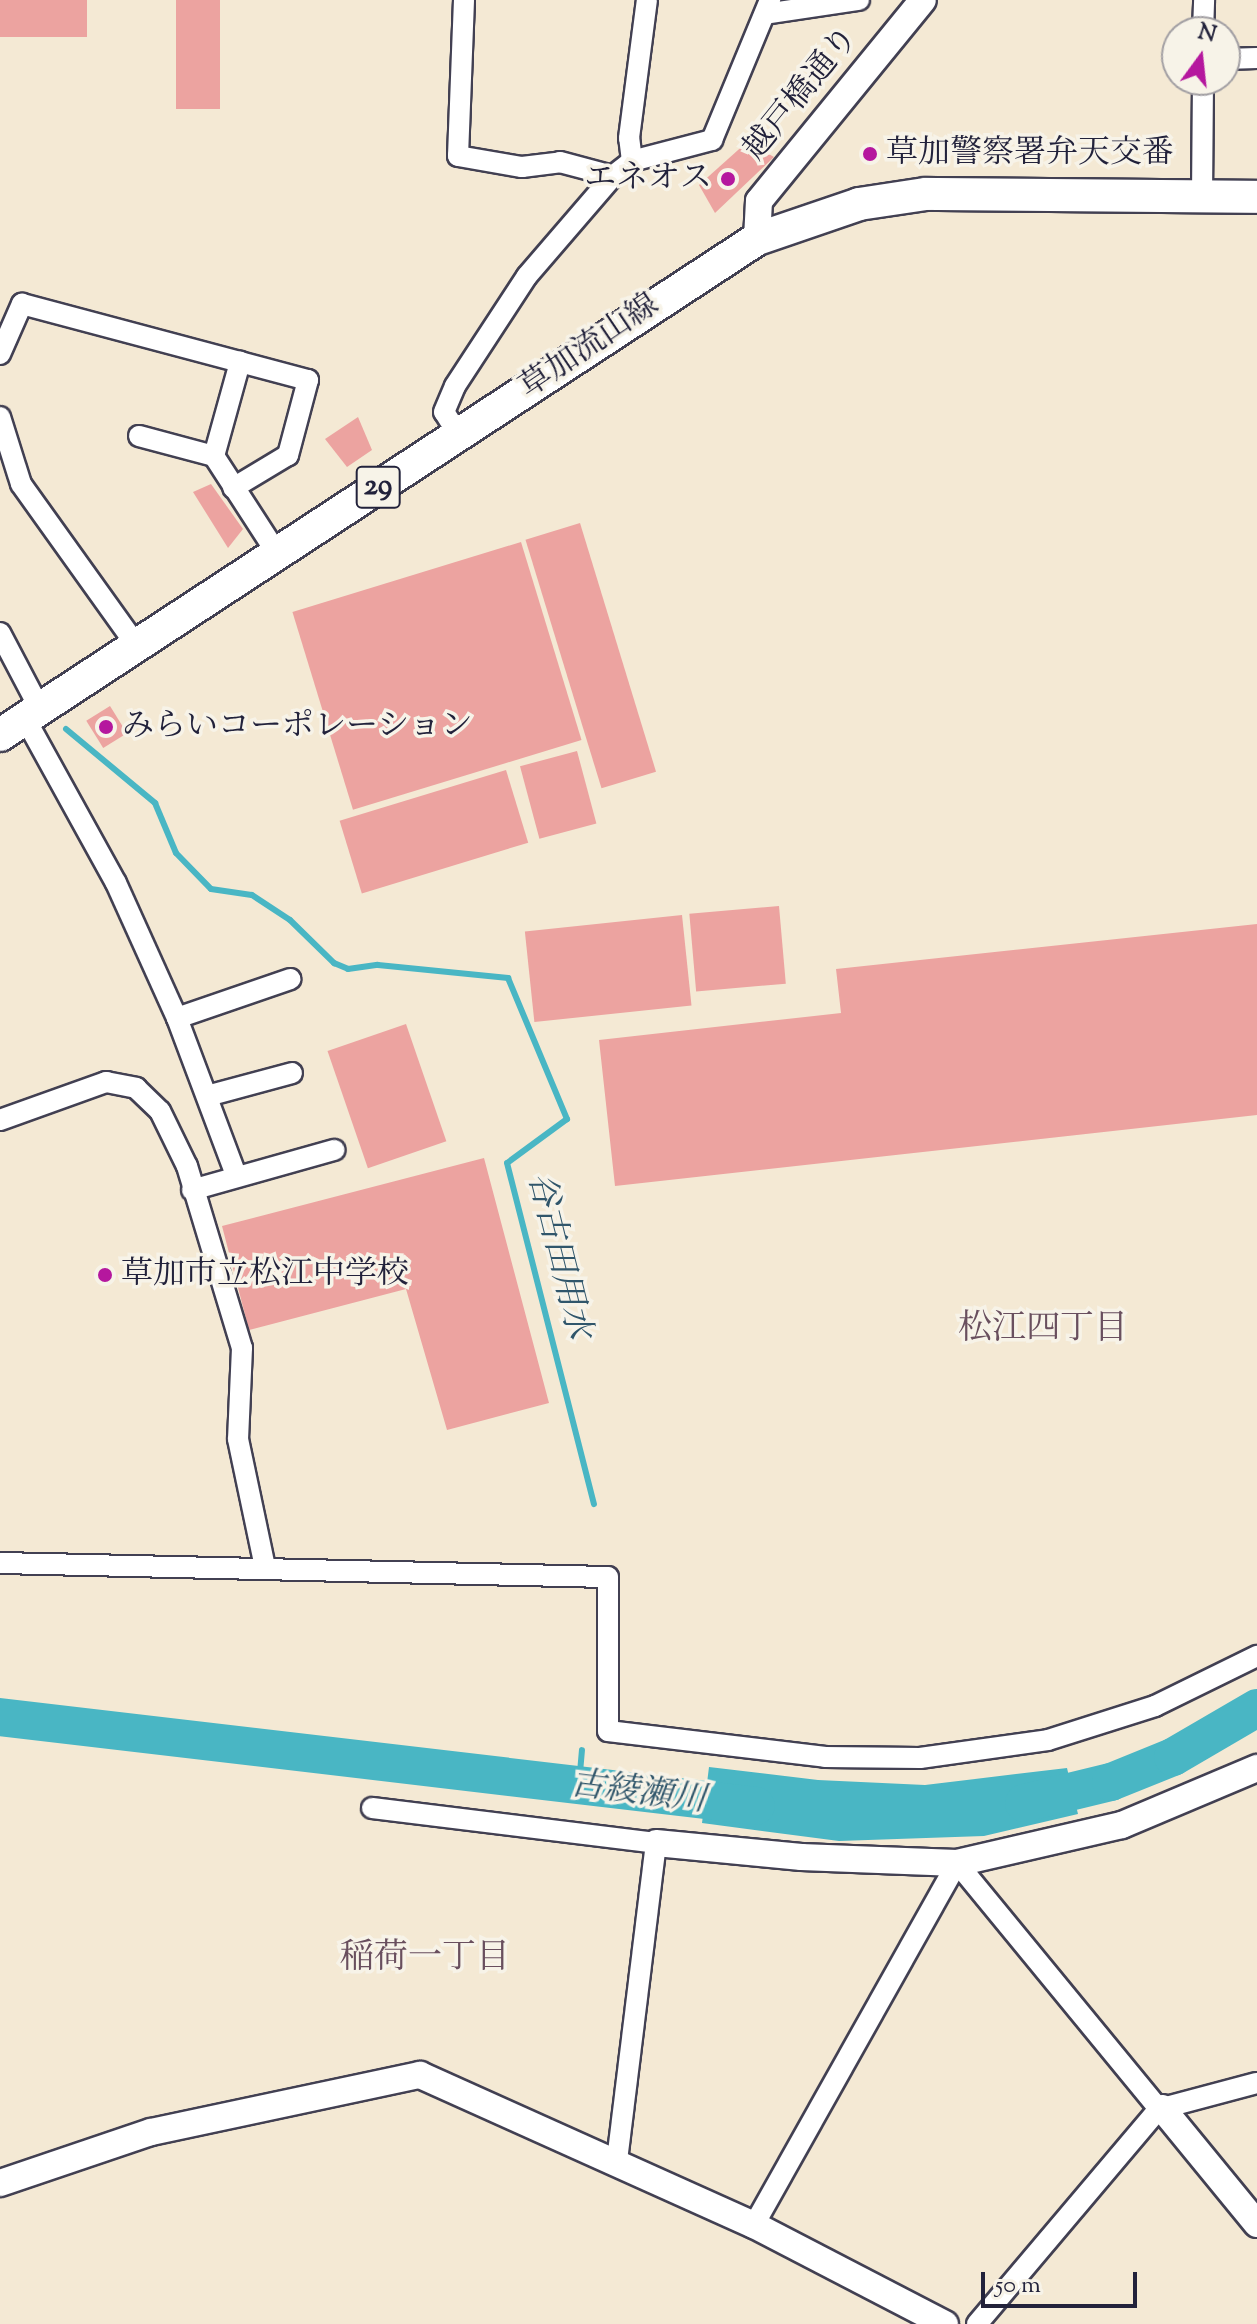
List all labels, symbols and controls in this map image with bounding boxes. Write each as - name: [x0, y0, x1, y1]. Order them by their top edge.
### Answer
- north arrow: [1161, 16, 1241, 96]
- text: N: [1194, 17, 1219, 52]
- street label: 越戸橋通り: [737, 20, 867, 168]
- place label: 草加警察署弁天交番: [886, 135, 1174, 173]
- marker: 草加警察署弁天交番: [861, 145, 879, 163]
- place label: エネオス: [584, 160, 712, 198]
- marker: エネオス: [719, 170, 737, 188]
- street label: 草加流山線: [513, 286, 667, 408]
- road number: 29: [354, 461, 402, 513]
- place label: みらいコーポレーション: [122, 708, 474, 746]
- marker: みらいコーポレーション: [97, 718, 115, 736]
- water label: 谷古田用水: [518, 1169, 598, 1343]
- place label: 草加市立松江中学校: [121, 1256, 409, 1294]
- marker: 草加市立松江中学校: [96, 1266, 114, 1284]
- district label: 松江四丁目: [958, 1310, 1128, 1350]
- water label: 古綾瀬川: [568, 1764, 708, 1822]
- district label: 稲荷一丁目: [340, 1939, 510, 1979]
- scale bar: [985, 2256, 1141, 2306]
- text: 50 m: [995, 2269, 1041, 2303]

